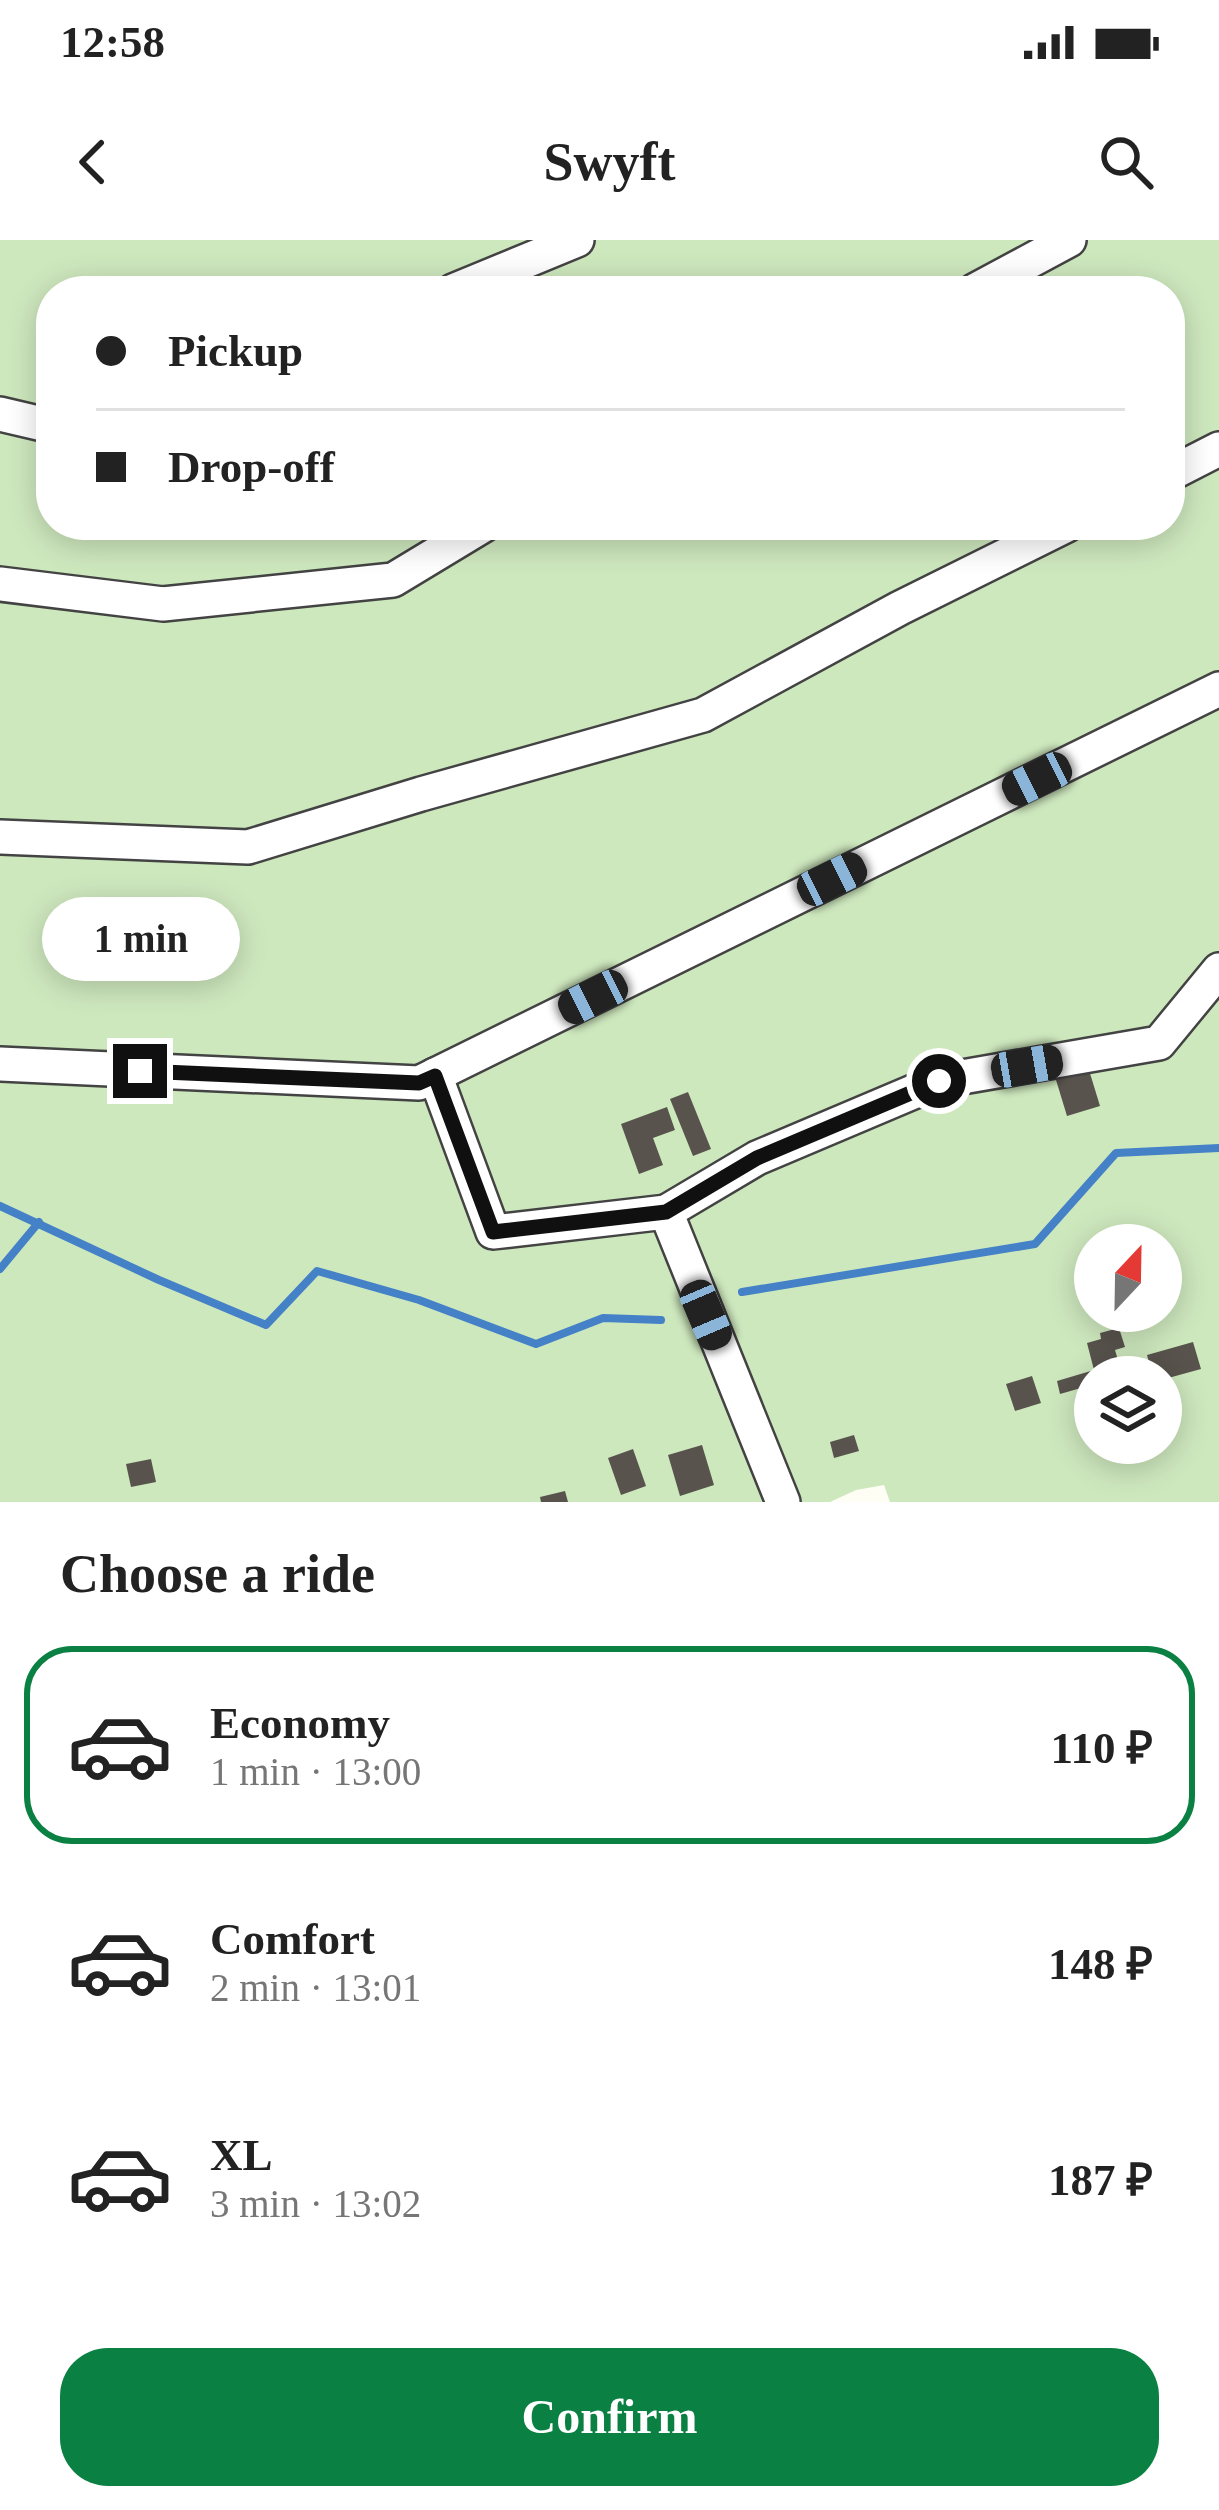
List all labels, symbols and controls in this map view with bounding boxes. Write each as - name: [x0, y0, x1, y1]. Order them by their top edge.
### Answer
- text: 12:58: [60, 17, 165, 67]
- icon: back: [60, 129, 126, 195]
- icon: search: [1093, 129, 1159, 195]
- text: Swyft: [544, 132, 676, 192]
- text: Pickup: [168, 326, 303, 376]
- text: Drop-off: [168, 442, 335, 492]
- car: [997, 747, 1077, 811]
- car: [792, 847, 872, 911]
- callout: 1 min: [41, 897, 239, 981]
- text: 1 min: [94, 917, 188, 960]
- car: [553, 965, 633, 1029]
- car: [988, 1042, 1066, 1090]
- route end: [113, 1044, 167, 1098]
- route start: [912, 1054, 966, 1108]
- north arrow: [1074, 1224, 1182, 1332]
- map controls: [1074, 1224, 1182, 1464]
- car: [675, 1275, 737, 1355]
- button: layers: [1074, 1356, 1182, 1464]
- text: Choose a ride: [60, 1544, 375, 1604]
- icon: car: [66, 1691, 174, 1799]
- text: Economy: [210, 1698, 390, 1748]
- text: 110 ₽: [1051, 1723, 1153, 1773]
- text: 1 min · 13:00: [210, 1750, 421, 1793]
- icon: car: [66, 1907, 174, 2015]
- text: Comfort: [210, 1914, 375, 1964]
- text: 148 ₽: [1048, 1939, 1153, 1989]
- text: 2 min · 13:01: [210, 1966, 421, 2009]
- icon: car: [66, 2123, 174, 2231]
- text: XL: [210, 2130, 273, 2180]
- text: 187 ₽: [1048, 2155, 1153, 2205]
- text: 3 min · 13:02: [210, 2182, 421, 2225]
- button: Confirm: [60, 2348, 1159, 2486]

